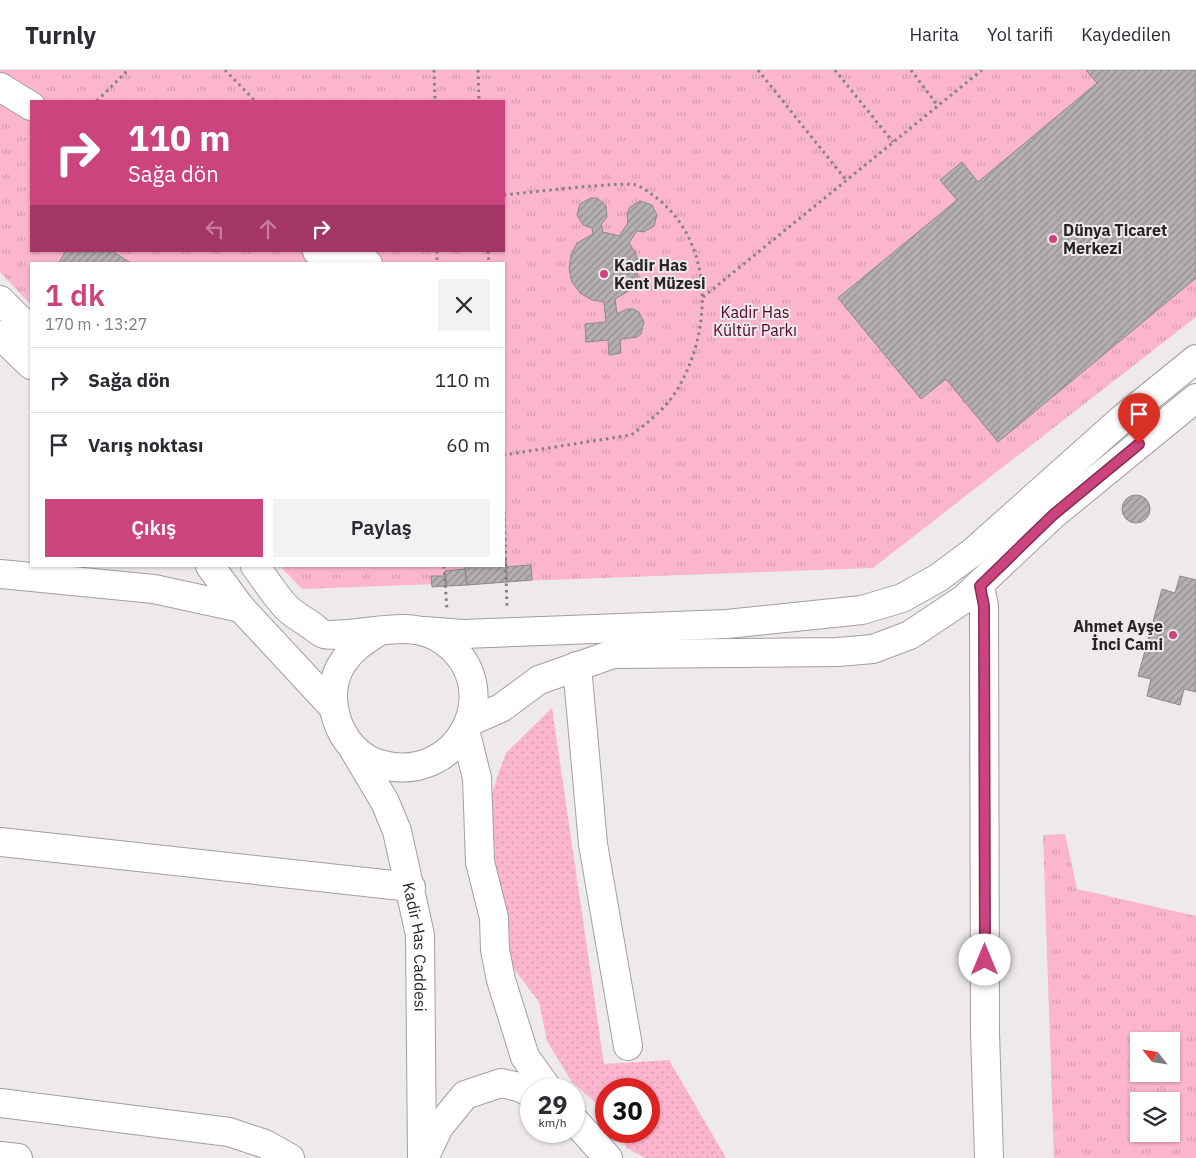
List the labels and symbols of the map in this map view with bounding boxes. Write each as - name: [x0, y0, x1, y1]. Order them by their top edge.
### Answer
- place label: Dünya Ticaret Merkezi: [1063, 220, 1167, 258]
- marker: Dünya Ticaret Merkezi: [1047, 233, 1059, 245]
- place label: Kadir Has Kent Müzesi: [614, 255, 706, 293]
- marker: Kadir Has Kent Müzesi: [598, 268, 610, 280]
- park label: Kadir Has Kültür Parkı: [713, 302, 797, 340]
- pin: [1118, 393, 1160, 444]
- place label: Ahmet Ayşe İnci Cami: [1073, 616, 1163, 654]
- marker: Ahmet Ayşe İnci Cami: [1167, 629, 1179, 641]
- street label: Kadir Has Caddesi: [399, 880, 431, 1012]
- position arrow: [958, 933, 1010, 985]
- north arrow: [1130, 1032, 1180, 1082]
- speed limit sign: 30: [595, 1078, 660, 1143]

